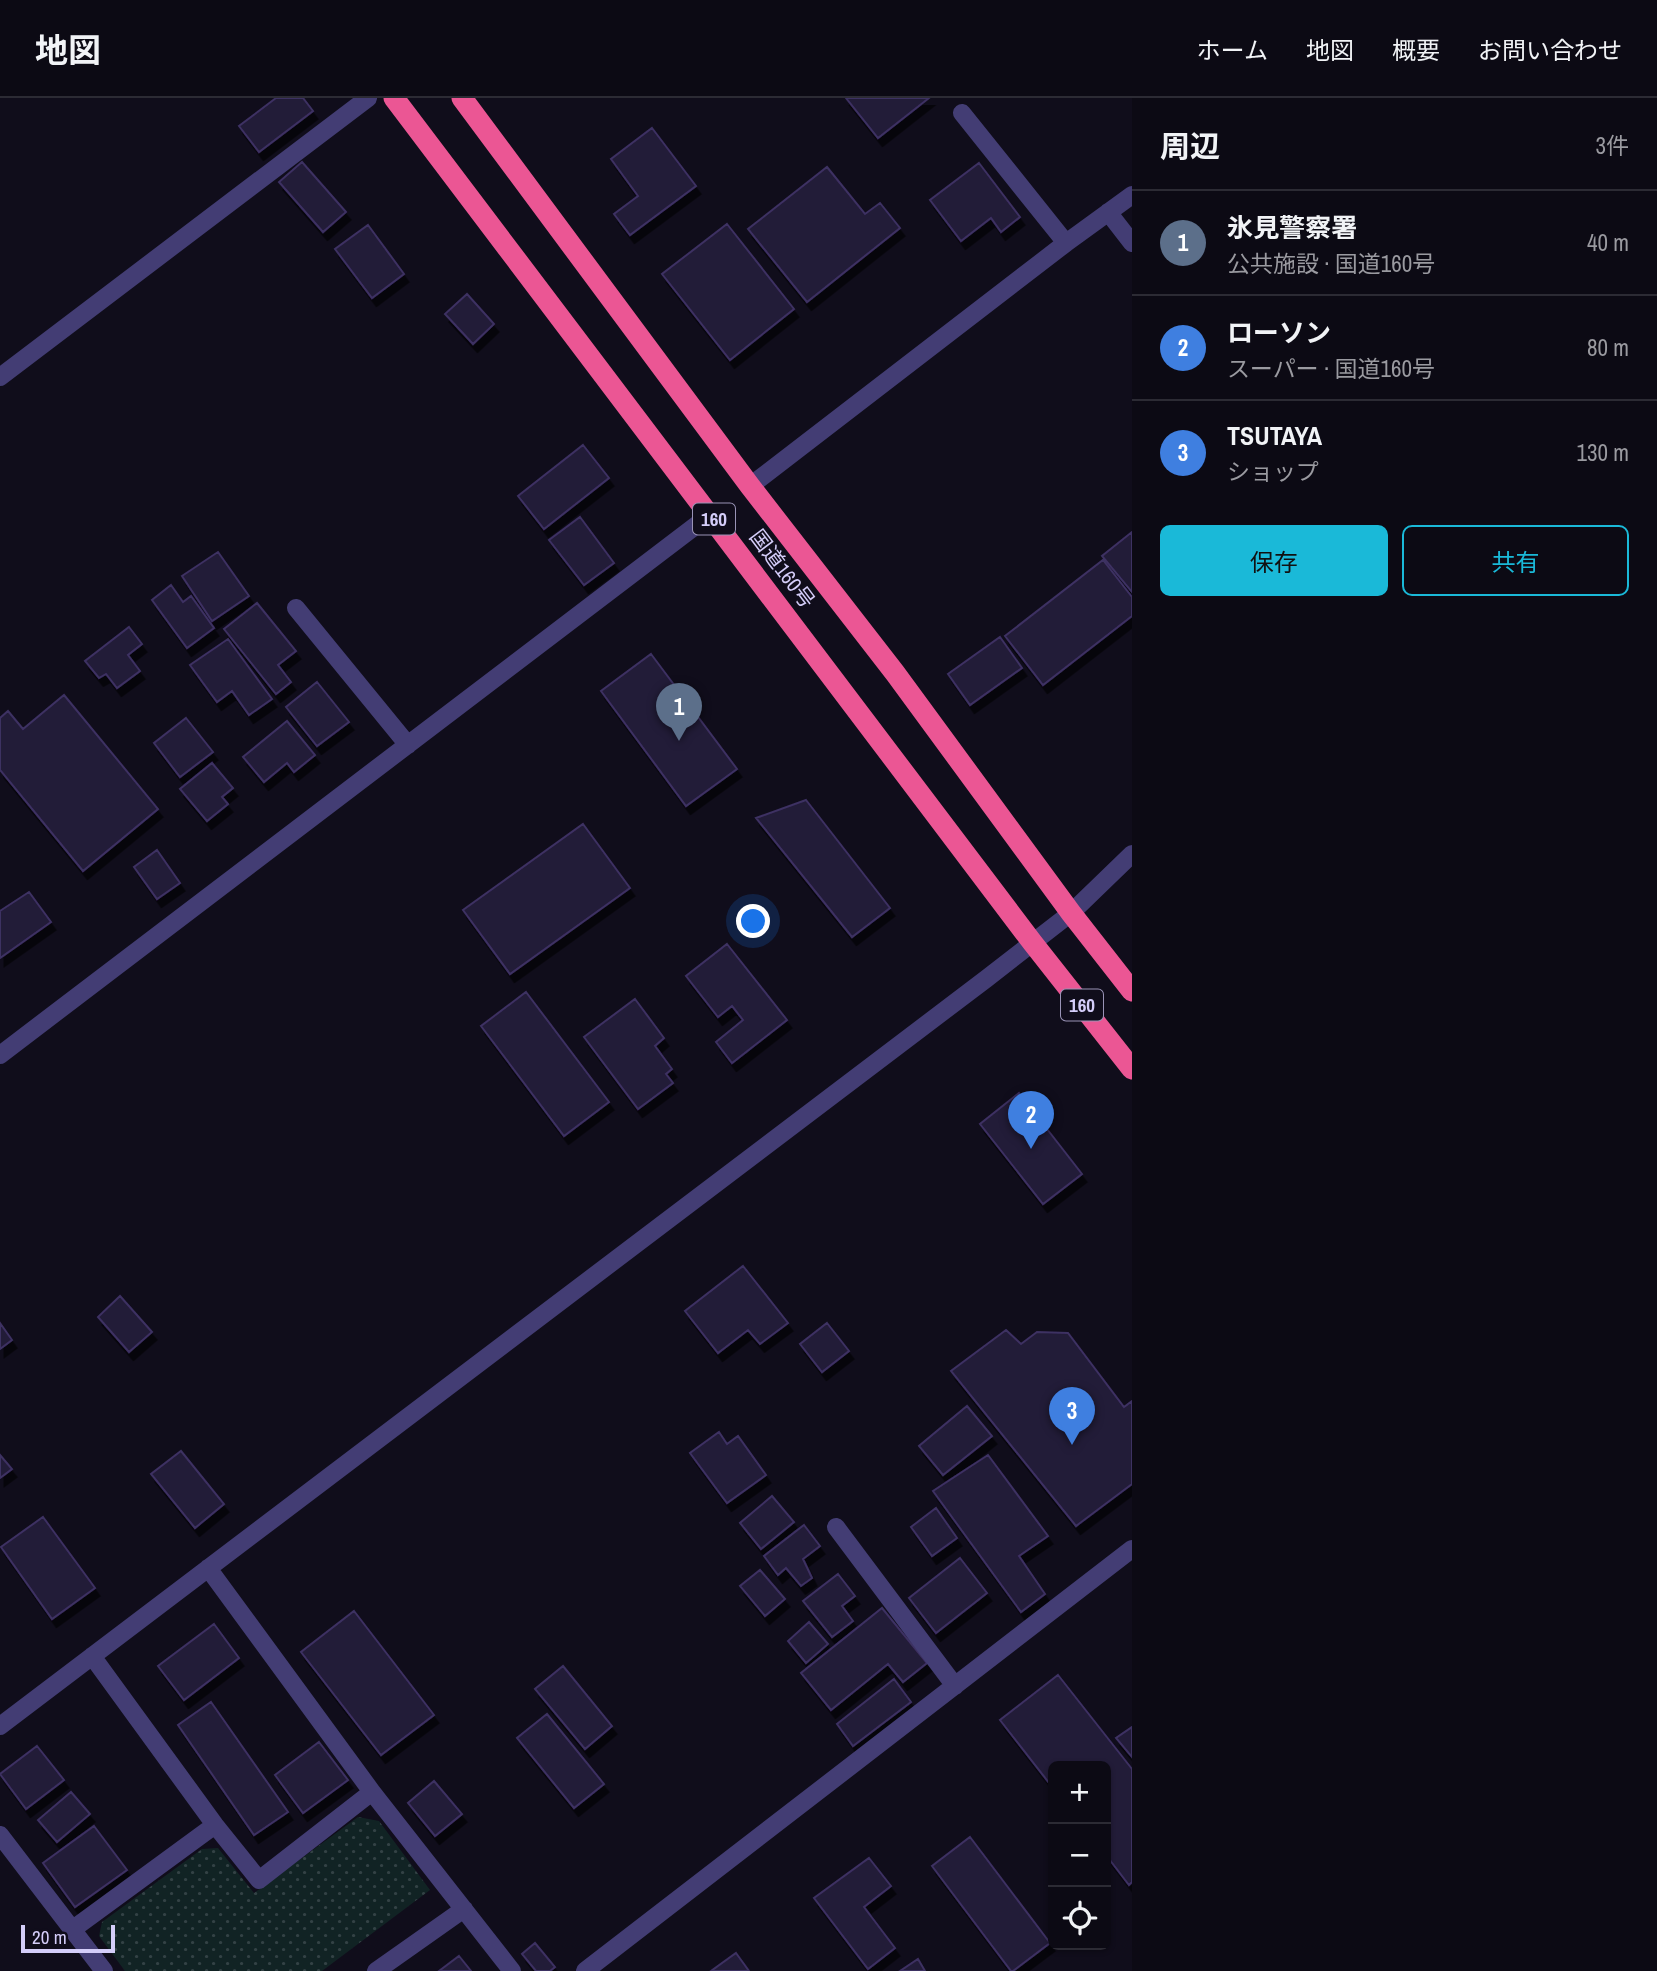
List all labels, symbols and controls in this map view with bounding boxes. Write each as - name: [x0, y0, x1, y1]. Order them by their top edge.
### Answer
- text: 地図: [35, 28, 101, 72]
- text: ホーム: [1197, 34, 1268, 66]
- text: 地図: [1306, 34, 1354, 66]
- text: 概要: [1392, 34, 1440, 66]
- text: お問い合わせ: [1478, 34, 1622, 66]
- text: 周辺: [1160, 126, 1220, 166]
- text: 3件: [1596, 130, 1629, 161]
- text: 氷見警察署: [1227, 210, 1357, 245]
- text: 1: [1178, 227, 1188, 258]
- text: 40 m: [1587, 227, 1629, 258]
- text: 公共施設 · 国道160号: [1227, 248, 1435, 279]
- text: ローソン: [1227, 315, 1331, 350]
- text: 2: [1178, 332, 1188, 363]
- text: 80 m: [1587, 332, 1629, 363]
- text: スーパー · 国道160号: [1227, 353, 1435, 384]
- text: TSUTAYA: [1227, 418, 1322, 453]
- text: 3: [1178, 437, 1188, 468]
- text: 130 m: [1577, 437, 1629, 468]
- text: ショップ: [1227, 456, 1319, 487]
- road number: 160: [693, 504, 735, 534]
- street label: 国道160号: [743, 523, 822, 614]
- button: 保存: [1160, 525, 1388, 596]
- button: 共有: [1402, 525, 1629, 596]
- pin: 1: [656, 683, 702, 741]
- your location: [736, 904, 770, 938]
- road number: 160: [1061, 990, 1103, 1021]
- pin: 2: [1008, 1091, 1054, 1149]
- pin: 3: [1049, 1387, 1095, 1445]
- map controls: [1048, 1761, 1111, 1950]
- button: +: [1048, 1761, 1111, 1824]
- button: −: [1048, 1824, 1111, 1887]
- button: locate: [1048, 1887, 1111, 1950]
- scale bar: [21, 1922, 116, 1954]
- text: 20 m: [32, 1924, 67, 1950]

